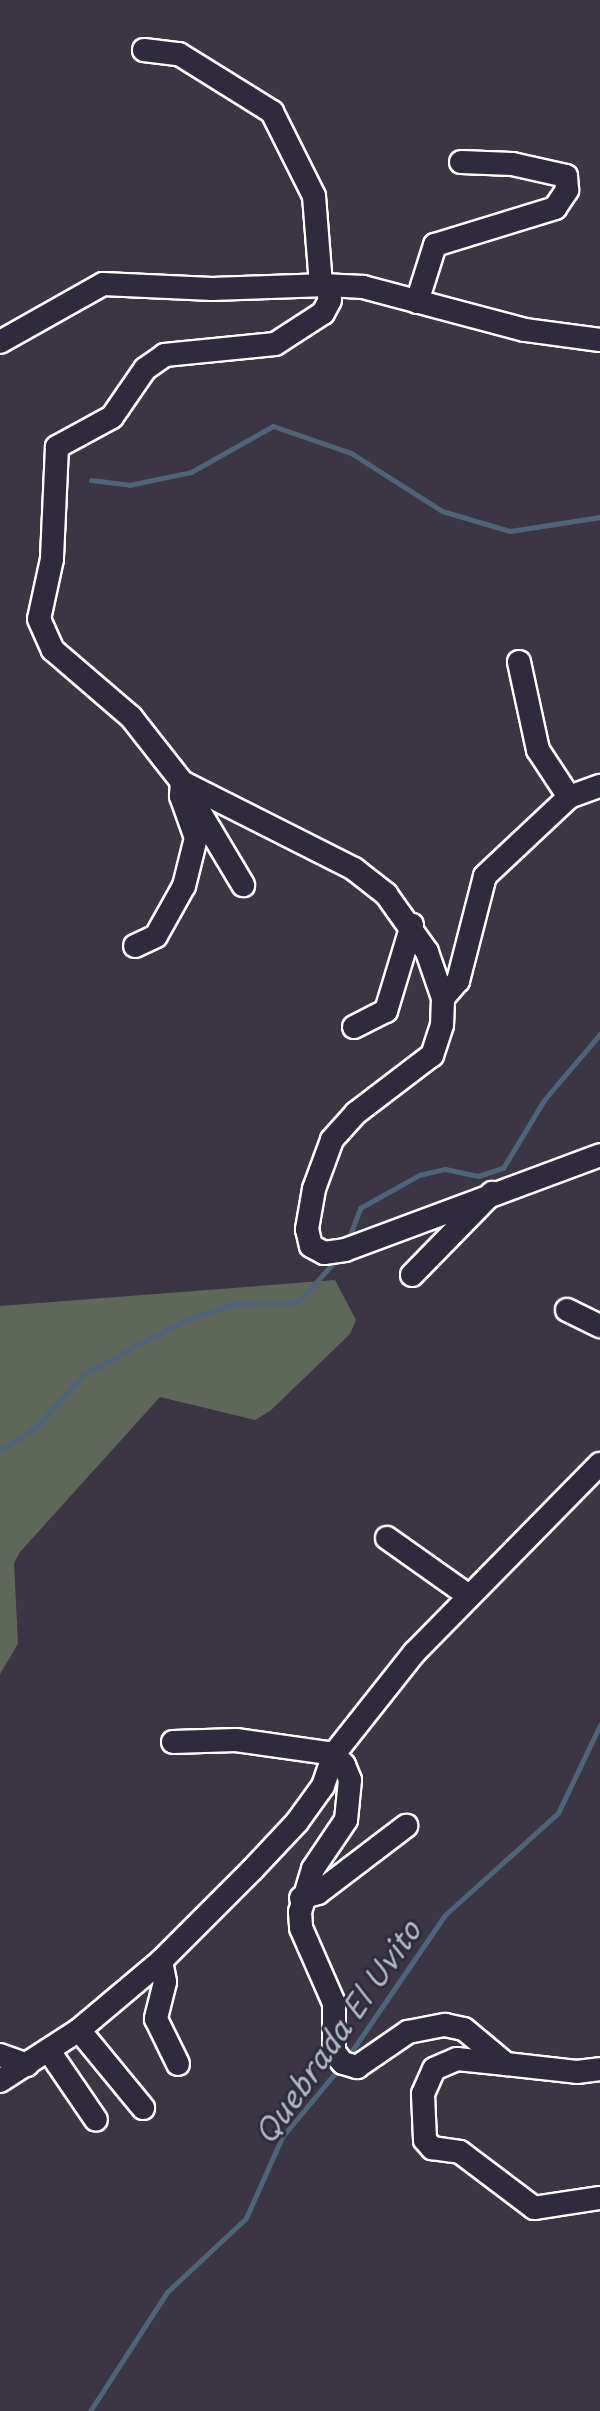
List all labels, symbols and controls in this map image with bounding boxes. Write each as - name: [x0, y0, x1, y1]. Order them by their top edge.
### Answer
- water label: Quebrada El Uvito: [246, 1912, 428, 2152]

